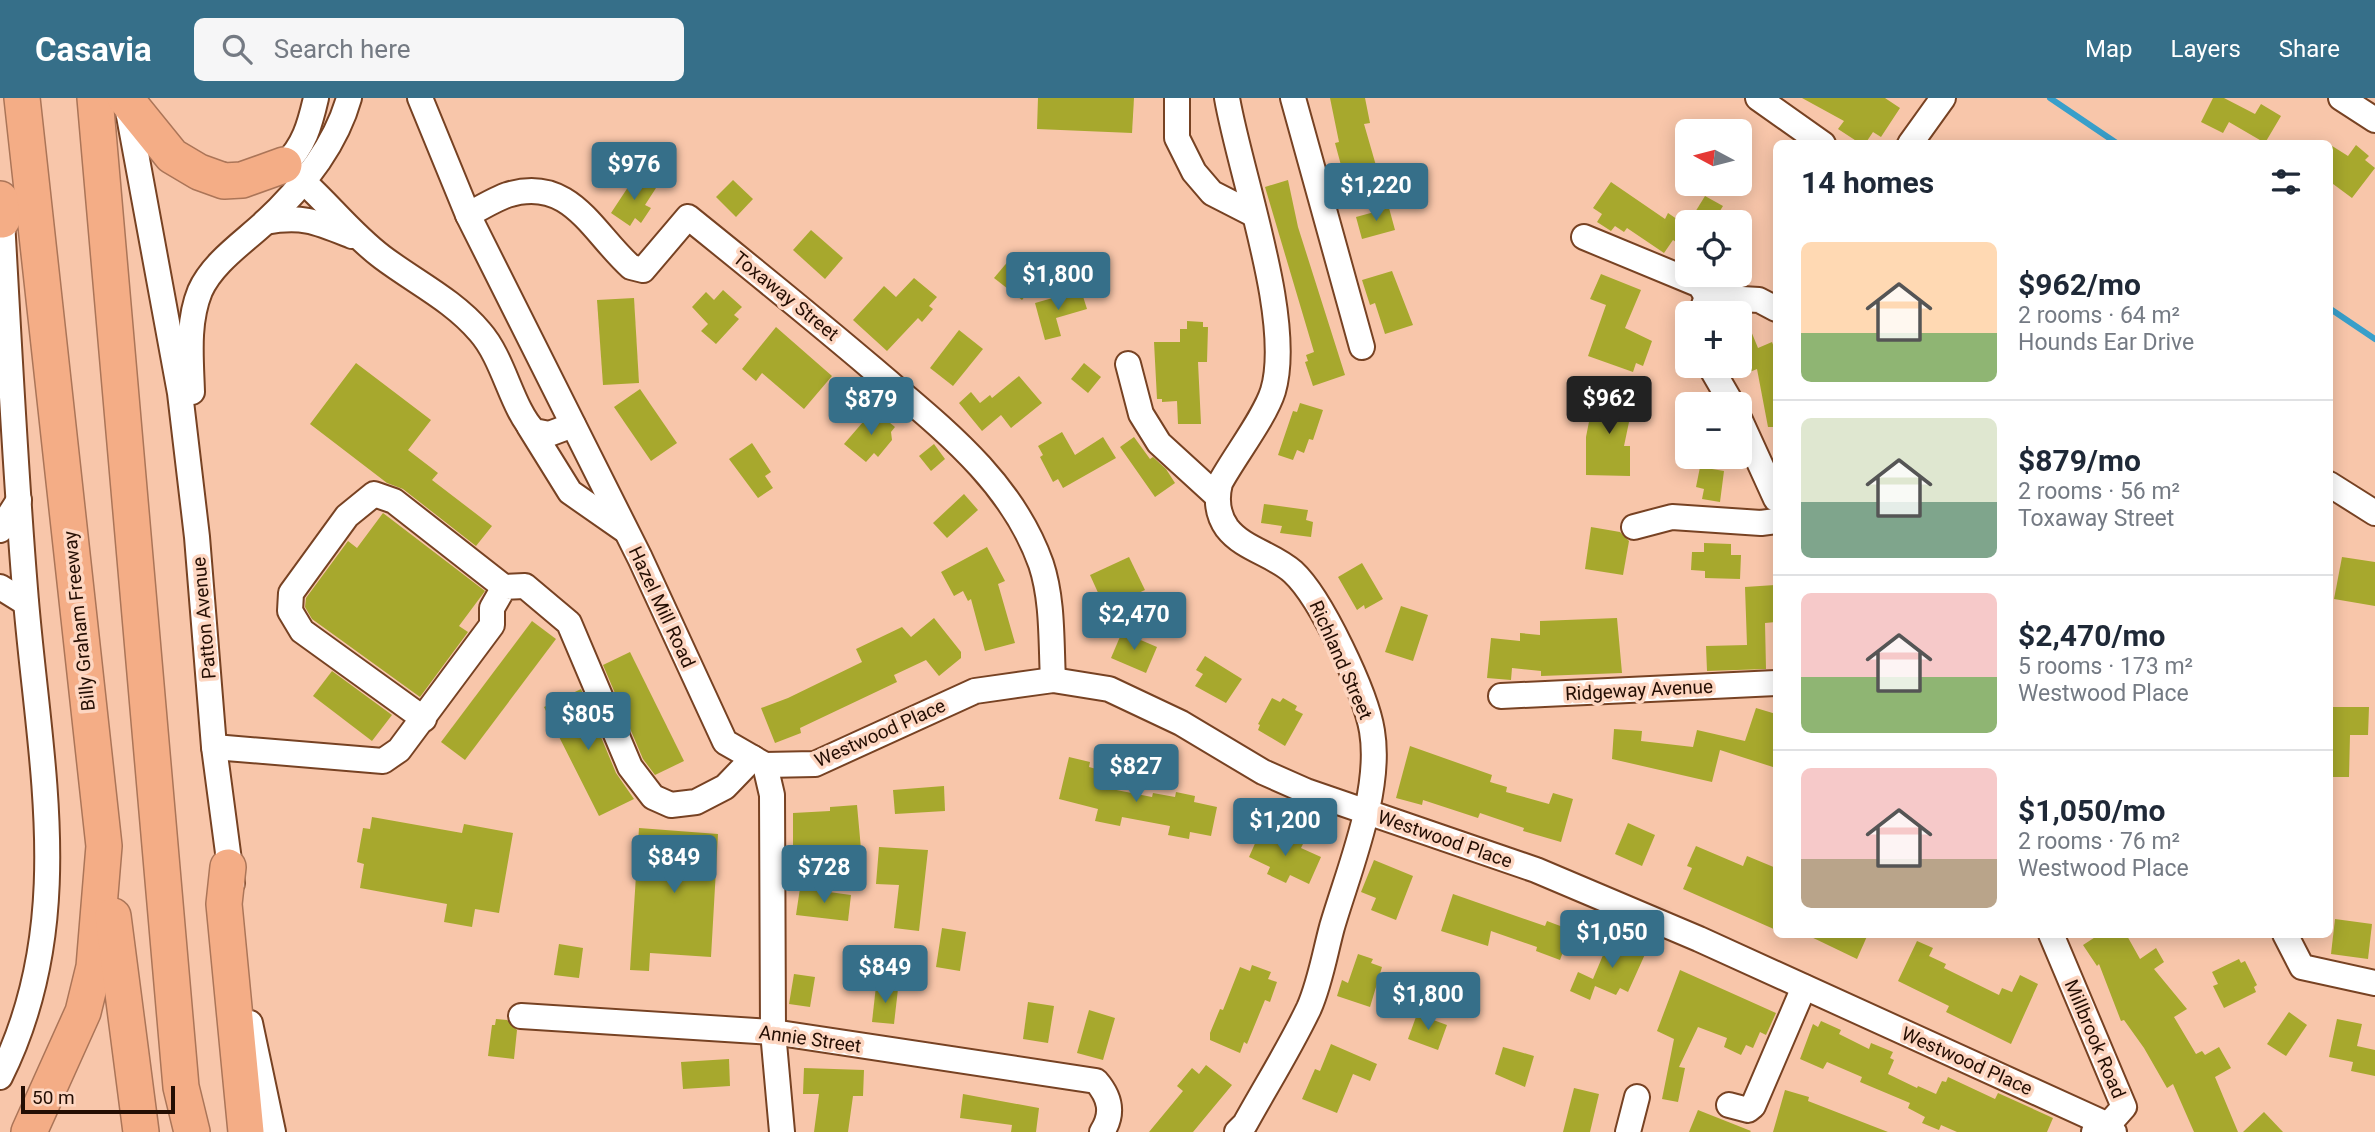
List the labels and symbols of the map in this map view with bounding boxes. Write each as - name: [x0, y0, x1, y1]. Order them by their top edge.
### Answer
- north arrow: [1675, 119, 1752, 196]
- pin: $976: [593, 142, 675, 202]
- pin: $1,220: [1319, 164, 1433, 223]
- street label: Toxaway Street: [729, 246, 843, 346]
- pin: $1,800: [1001, 252, 1115, 312]
- pin: $962: [1568, 376, 1650, 436]
- pin: $879: [830, 378, 912, 437]
- street label: Billy Graham Freeway: [58, 530, 100, 712]
- street label: Hazel Mill Road: [624, 543, 700, 671]
- street label: Patton Avenue: [187, 556, 221, 680]
- pin: $2,470: [1077, 592, 1191, 652]
- street label: Richland Street: [1305, 597, 1377, 723]
- street label: Ridgeway Avenue: [1564, 675, 1714, 705]
- pin: $805: [547, 692, 629, 752]
- street label: Westwood Place: [811, 694, 949, 772]
- pin: $827: [1095, 744, 1177, 804]
- pin: $1,200: [1228, 798, 1342, 858]
- street label: Westwood Place: [1375, 805, 1515, 873]
- pin: $849: [633, 836, 715, 895]
- pin: $728: [783, 846, 865, 905]
- pin: $1,050: [1555, 910, 1669, 970]
- pin: $849: [844, 946, 926, 1005]
- pin: $1,800: [1371, 972, 1485, 1032]
- street label: Millbrook Road: [2060, 976, 2130, 1102]
- street label: Annie Street: [757, 1020, 863, 1058]
- street label: Westwood Place: [1898, 1022, 2036, 1100]
- scale bar: [21, 1083, 175, 1115]

